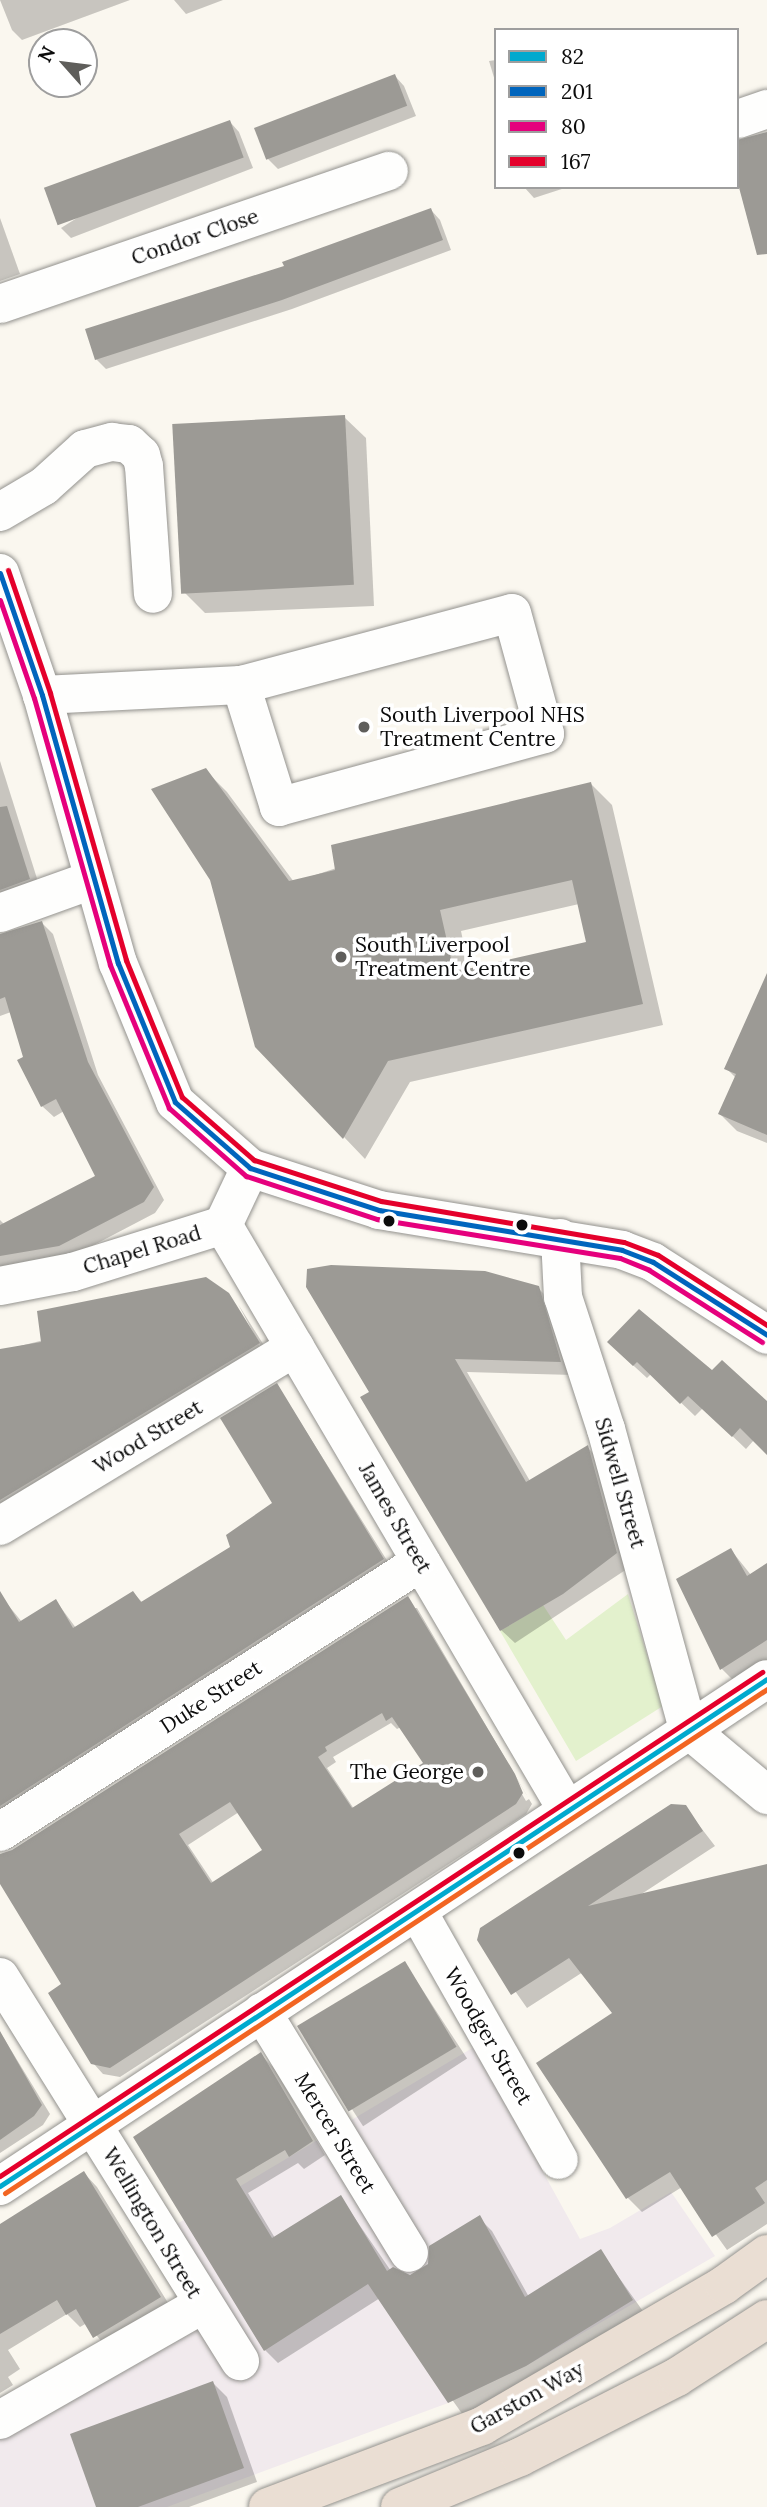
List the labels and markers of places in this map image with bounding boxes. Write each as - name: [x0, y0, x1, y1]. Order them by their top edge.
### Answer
- place label: South Liverpool NHS Treatment Centre: [380, 702, 585, 752]
- marker: South Liverpool NHS Treatment Centre: [354, 717, 374, 737]
- place label: South Liverpool Treatment Centre: [355, 932, 531, 982]
- marker: South Liverpool Treatment Centre: [333, 949, 349, 965]
- unlabelled marker: [382, 1214, 396, 1228]
- unlabelled marker: [515, 1218, 529, 1232]
- place label: The George: [350, 1759, 464, 1785]
- marker: The George: [470, 1764, 486, 1780]
- unlabelled marker: [512, 1846, 526, 1860]

